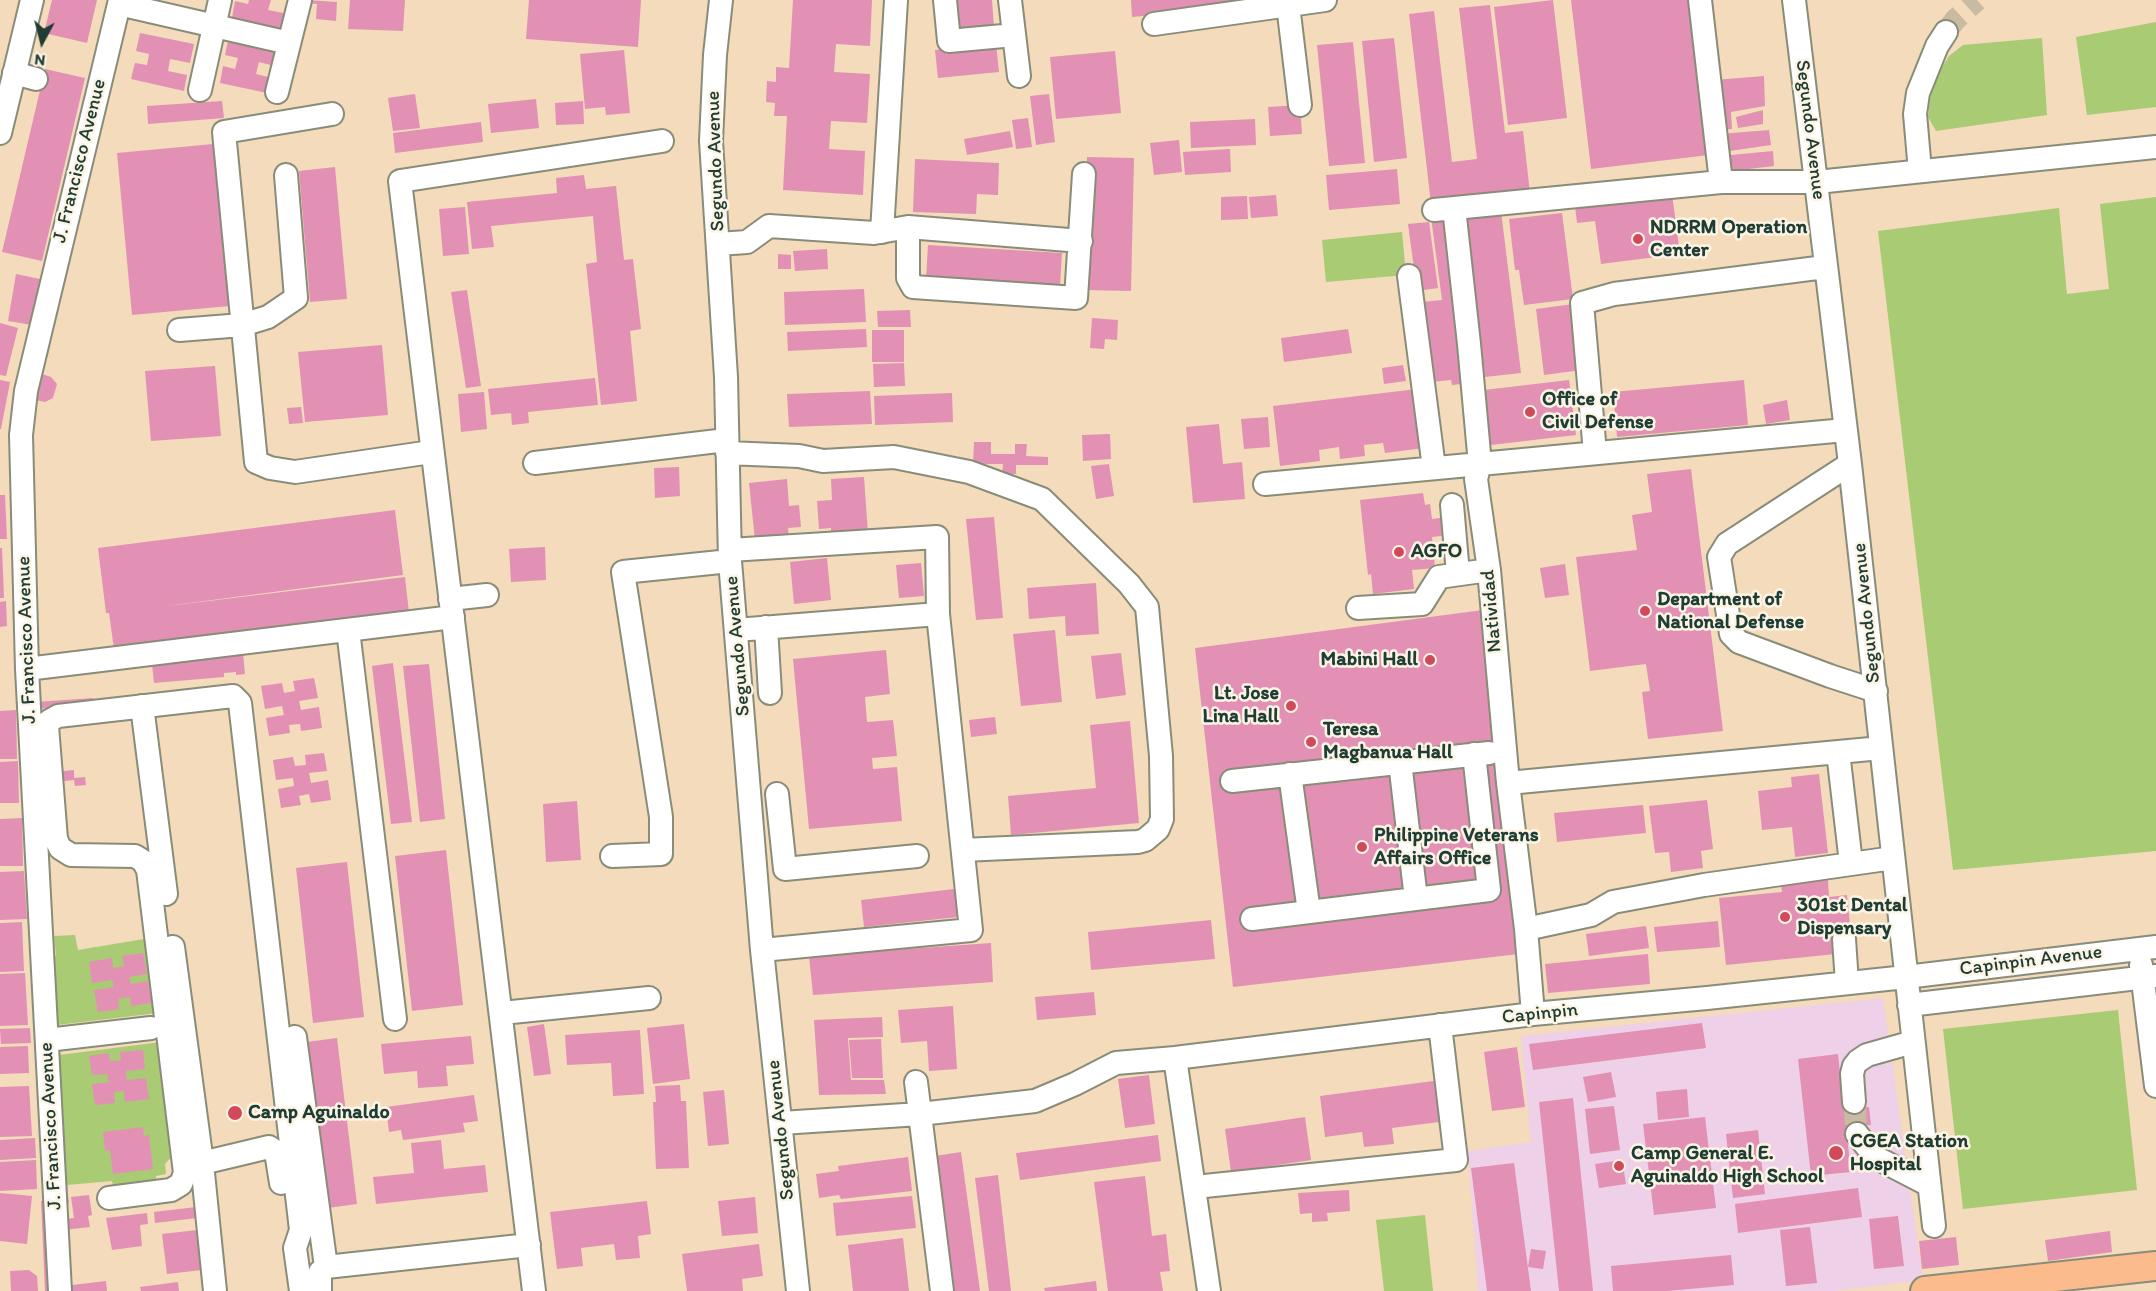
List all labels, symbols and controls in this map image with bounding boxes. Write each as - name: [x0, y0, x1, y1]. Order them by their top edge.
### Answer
- north arrow: [12, 12, 72, 72]
- text: N: [33, 50, 46, 70]
- street label: Segundo Avenue: [1790, 59, 1830, 201]
- street label: J. Francisco Avenue: [48, 77, 112, 245]
- street label: Segundo Avenue: [702, 90, 730, 232]
- place label: NDRRM Operation Center: [1650, 216, 1807, 263]
- marker: NDRRM Operation Center: [1631, 232, 1645, 246]
- place label: Office of Civil Defense: [1542, 388, 1654, 435]
- marker: Office of Civil Defense: [1523, 405, 1537, 419]
- place label: AGFO: [1411, 540, 1462, 564]
- street label: Segundo Avenue: [1848, 542, 1886, 684]
- marker: AGFO: [1392, 545, 1406, 559]
- street label: J. Francisco Avenue: [12, 556, 42, 724]
- street label: Natividad: [1476, 569, 1508, 653]
- street label: Segundo Avenue: [720, 575, 756, 717]
- place label: Department of National Defense: [1657, 588, 1804, 635]
- marker: Department of National Defense: [1638, 604, 1652, 618]
- place label: Mabini Hall: [1321, 648, 1418, 672]
- marker: Mabini Hall: [1423, 653, 1437, 667]
- place label: Lt. Jose Lina Hall: [1203, 682, 1279, 729]
- marker: Lt. Jose Lina Hall: [1284, 699, 1298, 713]
- place label: Teresa Magbanua Hall: [1323, 718, 1453, 765]
- marker: Teresa Magbanua Hall: [1304, 735, 1318, 749]
- place label: Philippine Veterans Affairs Office: [1374, 824, 1539, 871]
- marker: Philippine Veterans Affairs Office: [1355, 840, 1369, 854]
- place label: 301st Dental Dispensary: [1797, 894, 1907, 941]
- marker: 301st Dental Dispensary: [1778, 910, 1792, 924]
- street label: Capinpin Avenue: [1958, 940, 2104, 982]
- street label: Capinpin: [1501, 998, 1579, 1030]
- street label: J. Francisco Avenue: [35, 1041, 67, 1211]
- street label: Segundo Avenue: [762, 1059, 800, 1201]
- place label: Camp Aguinaldo: [248, 1101, 390, 1125]
- marker: Camp Aguinaldo: [226, 1104, 244, 1122]
- place label: CGEA Station Hospital: [1850, 1130, 1968, 1177]
- place label: Camp General E. Aguinaldo High School: [1631, 1142, 1824, 1189]
- marker: CGEA Station Hospital: [1827, 1144, 1845, 1162]
- marker: Camp General E. Aguinaldo High School: [1612, 1159, 1626, 1173]

